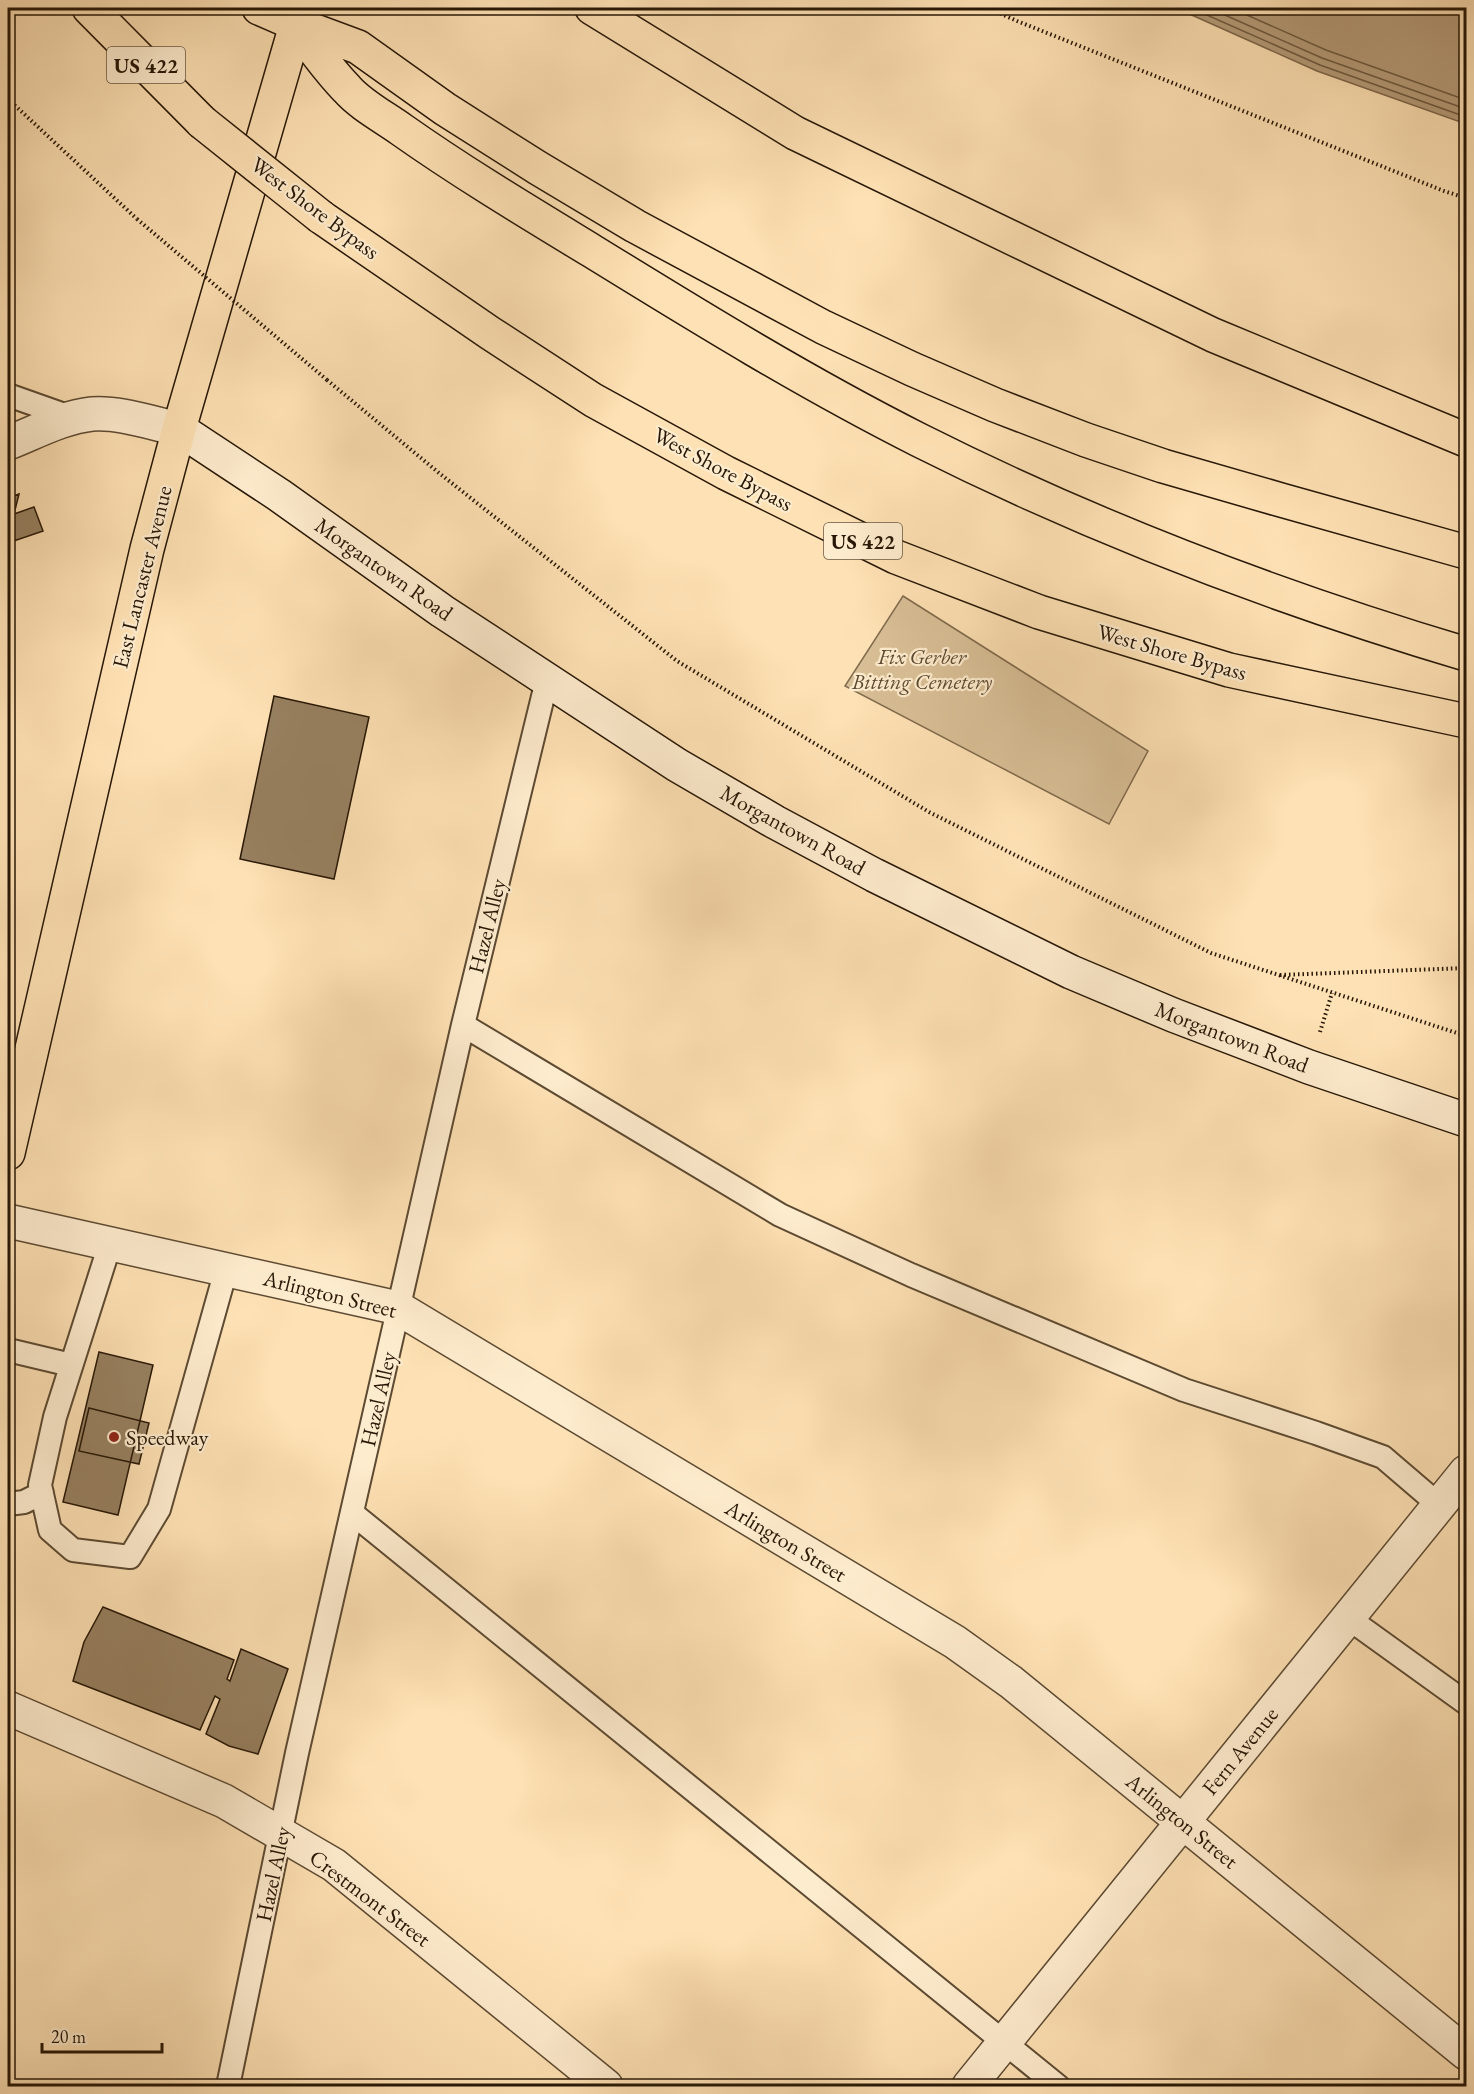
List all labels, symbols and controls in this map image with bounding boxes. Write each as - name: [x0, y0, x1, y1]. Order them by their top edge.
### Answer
- road number: US 422: [107, 47, 185, 83]
- street label: West Shore Bypass: [245, 150, 385, 266]
- street label: West Shore Bypass: [648, 420, 798, 518]
- street label: East Lancaster Avenue: [105, 482, 179, 671]
- street label: Morgantown Road: [309, 511, 459, 628]
- road number: US 422: [824, 523, 902, 559]
- street label: West Shore Bypass: [1094, 617, 1250, 687]
- park label: Fix Gerber Bitting Cemetery: [851, 642, 992, 696]
- street label: Morgantown Road: [715, 778, 872, 882]
- street label: Hazel Alley: [461, 875, 513, 976]
- street label: Morgantown Road: [1151, 994, 1314, 1080]
- street label: Arlington Street: [259, 1263, 400, 1325]
- street label: Hazel Alley: [353, 1348, 403, 1449]
- place label: Speedway: [126, 1423, 209, 1452]
- marker: Speedway: [107, 1430, 121, 1444]
- street label: Arlington Street: [719, 1493, 852, 1589]
- street label: Fern Avenue: [1195, 1700, 1285, 1801]
- street label: Arlington Street: [1119, 1766, 1244, 1875]
- street label: Hazel Alley: [249, 1823, 297, 1924]
- street label: Crestmont Street: [303, 1843, 437, 1953]
- scale bar: [42, 2016, 162, 2054]
- text: 20 m: [51, 2025, 86, 2048]

